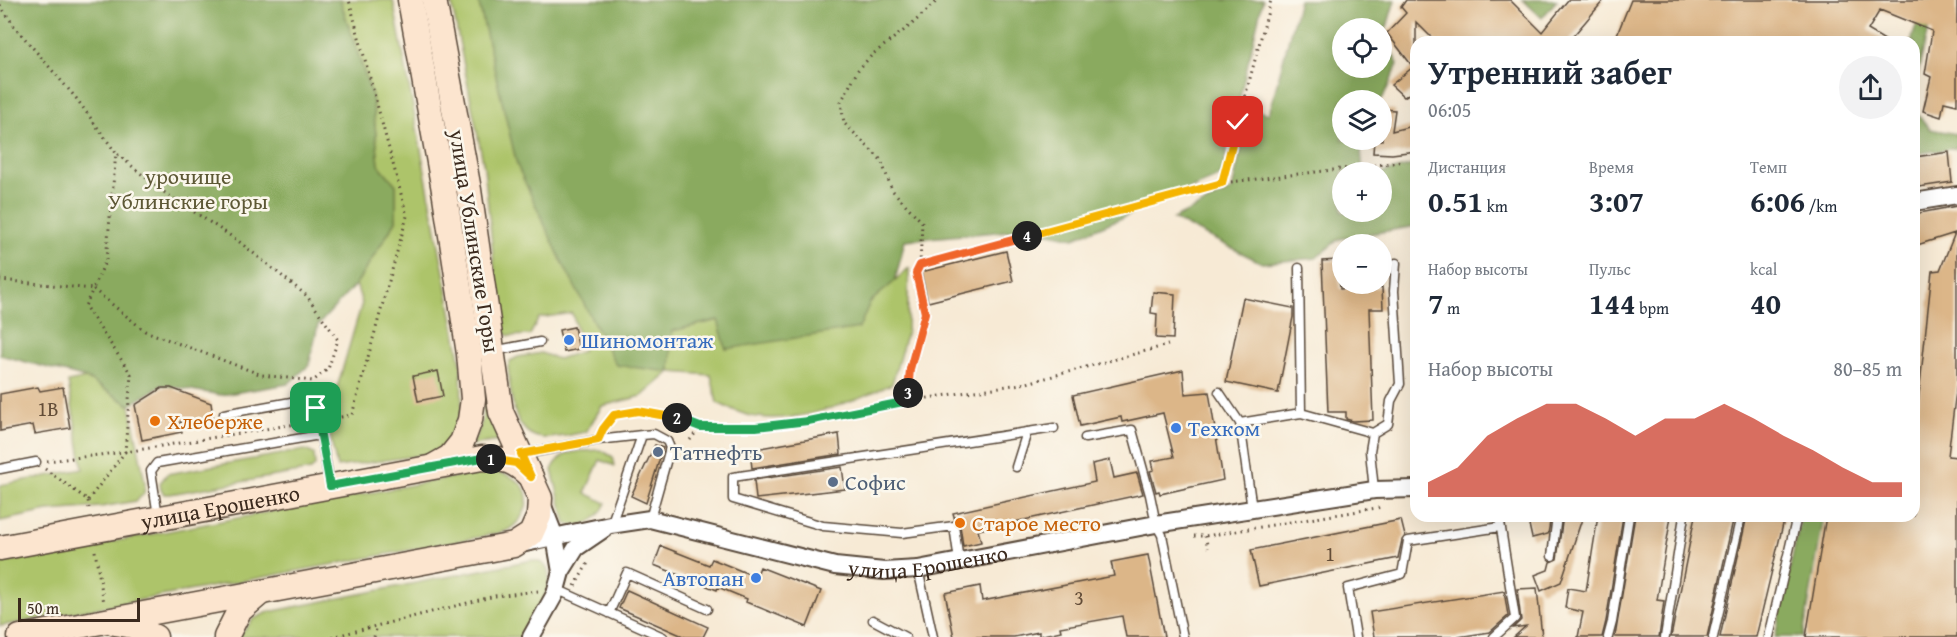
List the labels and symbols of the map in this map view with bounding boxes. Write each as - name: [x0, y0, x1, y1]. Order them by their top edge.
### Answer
- pin: [1212, 96, 1263, 147]
- street label: улица Ублинские Горы: [441, 126, 508, 355]
- park label: урочище Ублинские горы: [108, 160, 268, 217]
- pin: 4: [1012, 221, 1042, 251]
- place label: Шиномонтаж: [581, 324, 714, 356]
- marker: Шиномонтаж: [562, 333, 576, 347]
- pin: 3: [893, 378, 923, 408]
- pin: [290, 382, 341, 433]
- house number: 1В: [38, 394, 58, 423]
- pin: 2: [662, 403, 692, 433]
- place label: Хлеберже: [167, 405, 263, 437]
- place label: Техком: [1188, 412, 1261, 444]
- marker: Хлеберже: [148, 414, 162, 428]
- marker: Техком: [1169, 421, 1183, 435]
- place label: Татнефть: [670, 436, 762, 468]
- pin: 1: [476, 444, 506, 474]
- marker: Татнефть: [651, 445, 665, 459]
- place label: Софис: [845, 466, 906, 498]
- marker: Софис: [826, 475, 840, 489]
- street label: улица Ерошенко: [137, 476, 302, 538]
- place label: Старое место: [972, 507, 1101, 539]
- marker: Старое место: [953, 516, 967, 530]
- street label: улица Ерошенко: [845, 536, 1010, 587]
- house number: 1: [1325, 539, 1335, 568]
- place label: Автопан: [662, 562, 744, 594]
- marker: Автопан: [749, 571, 763, 585]
- house number: 3: [1074, 583, 1084, 612]
- scale bar: [18, 595, 140, 622]

